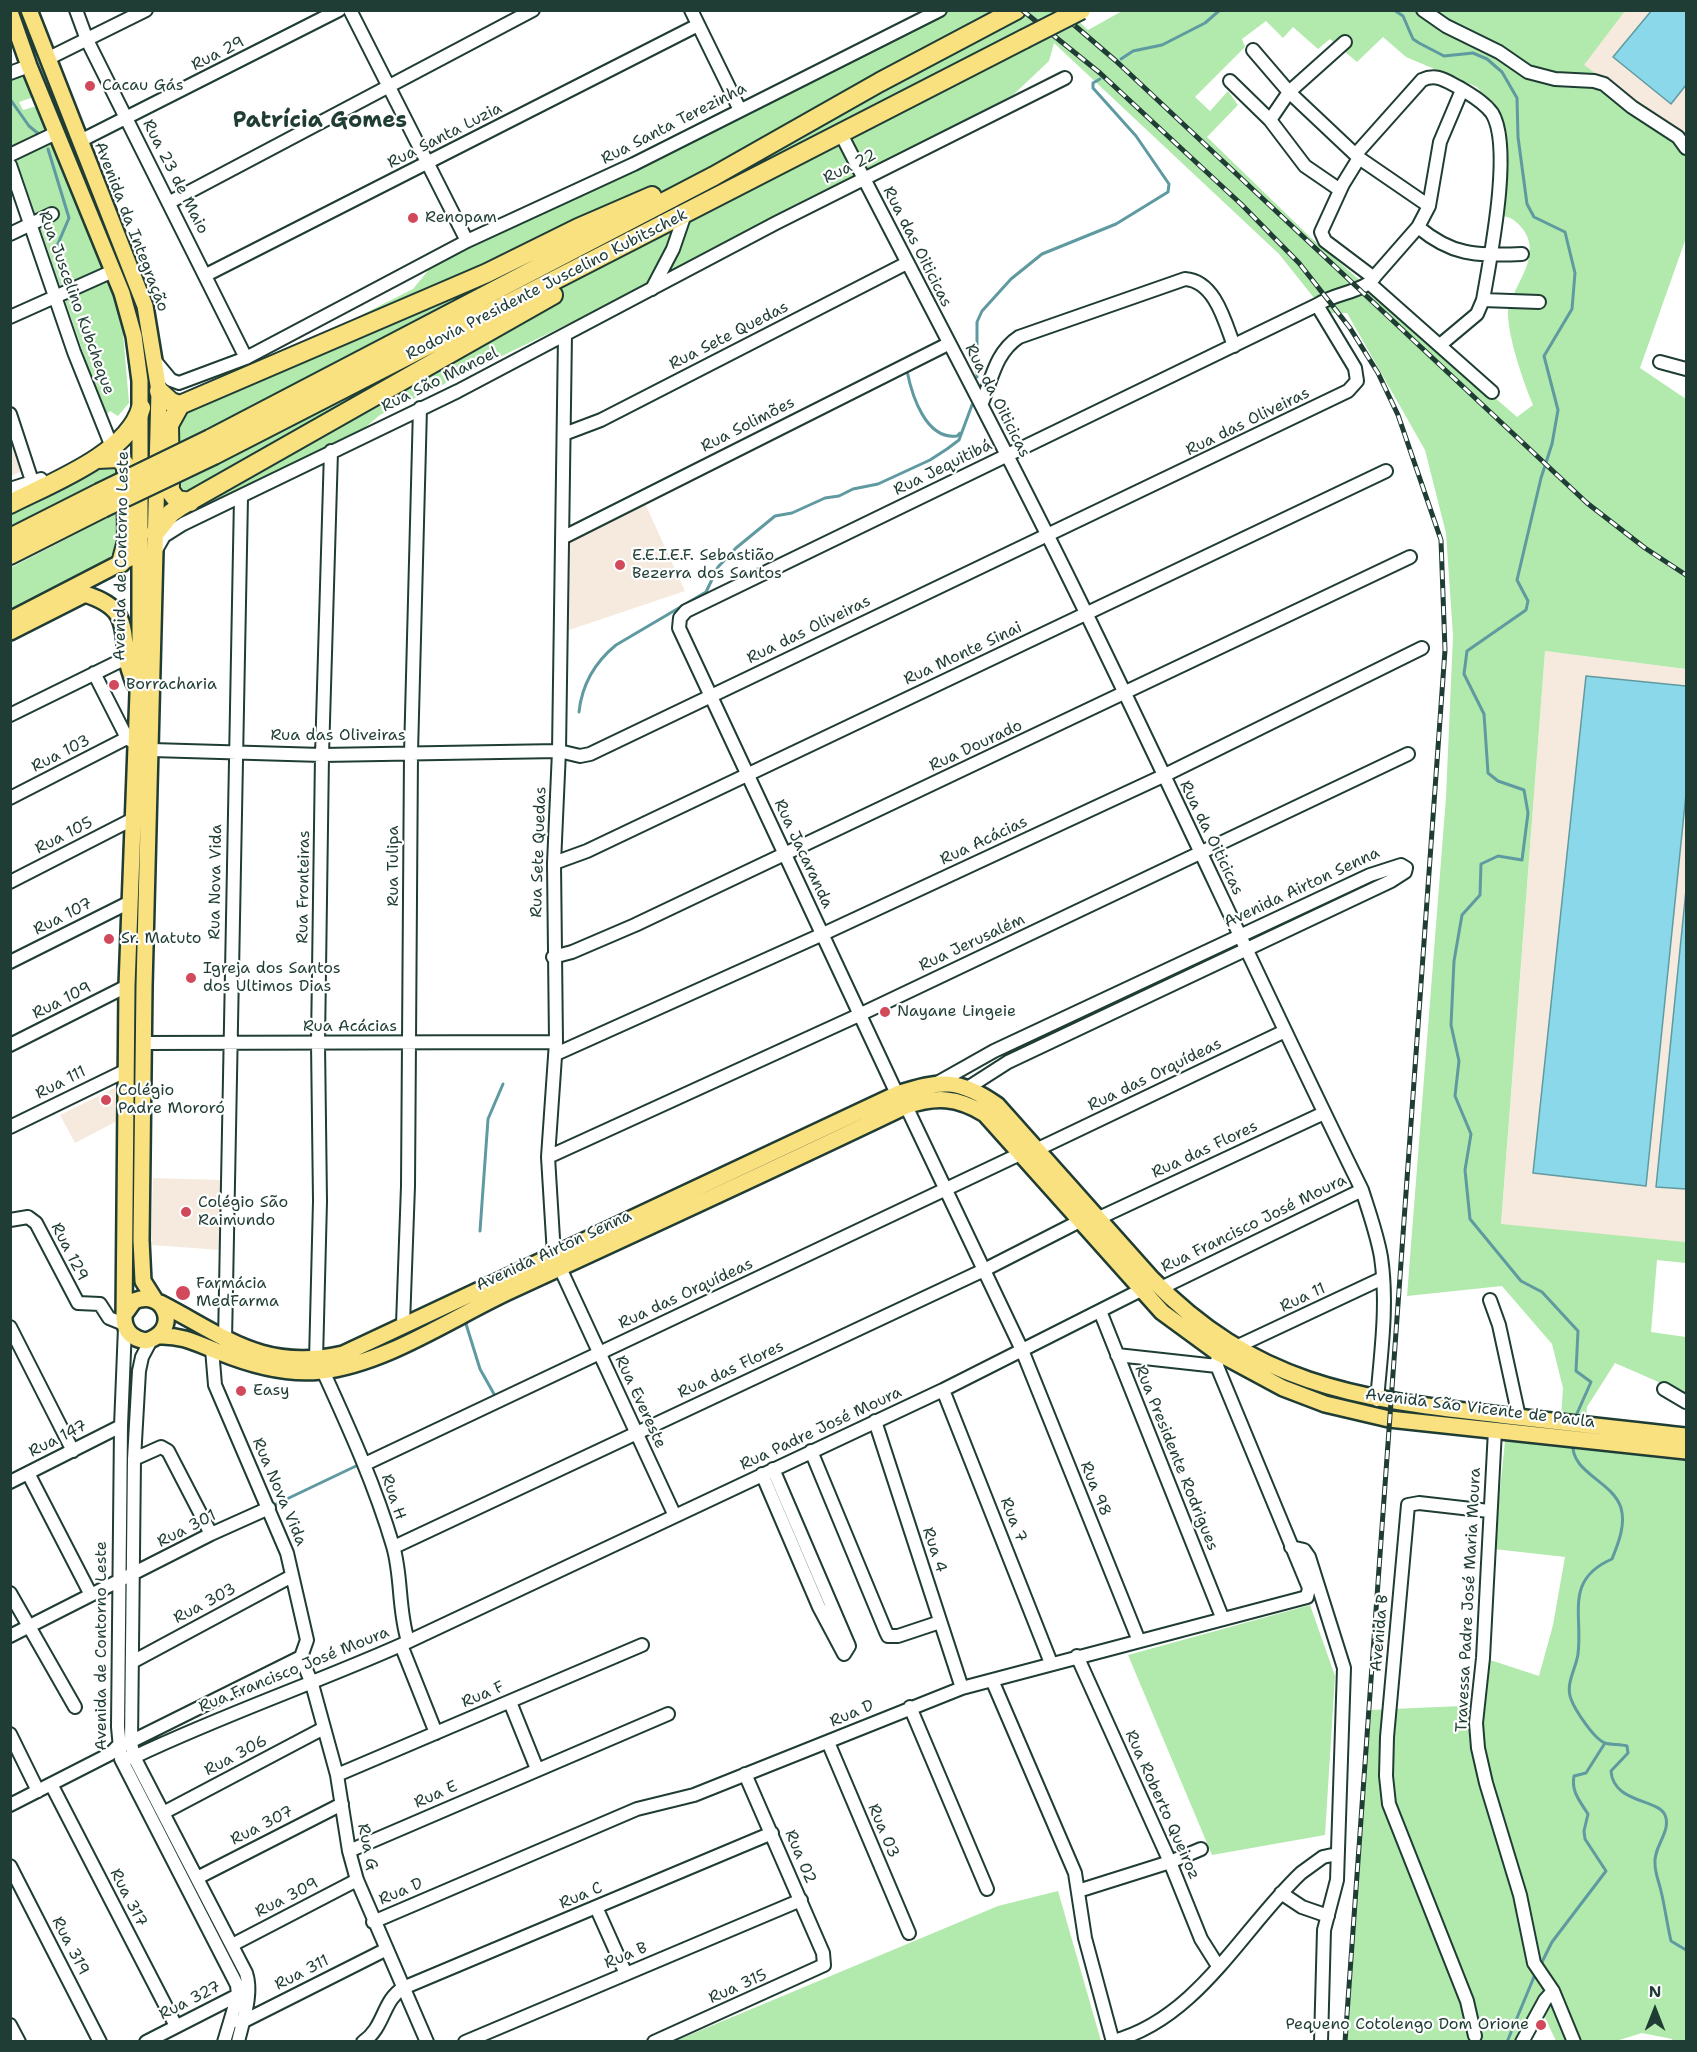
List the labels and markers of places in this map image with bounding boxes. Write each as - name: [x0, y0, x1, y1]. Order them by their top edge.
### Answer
- place label: Cacau Gás: [102, 76, 184, 96]
- marker: Cacau Gás: [83, 79, 97, 93]
- place label: Renopam: [425, 208, 497, 228]
- marker: Renopam: [406, 211, 420, 225]
- place label: E.E.I.E.F. Sebastião Bezerra dos Santos: [632, 546, 782, 584]
- marker: E.E.I.E.F. Sebastião Bezerra dos Santos: [613, 558, 627, 572]
- place label: Borracharia: [126, 675, 217, 695]
- marker: Borracharia: [107, 678, 121, 692]
- place label: Sr. Matuto: [121, 929, 202, 949]
- marker: Sr. Matuto: [102, 932, 116, 946]
- place label: Igreja dos Santos dos Ultimos Dias: [203, 959, 341, 997]
- marker: Igreja dos Santos dos Ultimos Dias: [184, 971, 198, 985]
- place label: Nayane Lingeie: [897, 1002, 1016, 1022]
- marker: Nayane Lingeie: [878, 1005, 892, 1019]
- place label: Colégio Padre Mororó: [118, 1081, 225, 1119]
- marker: Colégio Padre Mororó: [99, 1093, 113, 1107]
- place label: Colégio São Raimundo: [198, 1193, 288, 1231]
- marker: Colégio São Raimundo: [179, 1205, 193, 1219]
- place label: Farmácia MedFarma: [196, 1274, 279, 1312]
- marker: Farmácia MedFarma: [174, 1284, 192, 1302]
- place label: Easy: [253, 1381, 289, 1401]
- marker: Easy: [234, 1384, 248, 1398]
- place label: Pequeno Cotolengo Dom Orione: [1285, 2015, 1529, 2035]
- marker: Pequeno Cotolengo Dom Orione: [1534, 2018, 1548, 2032]

